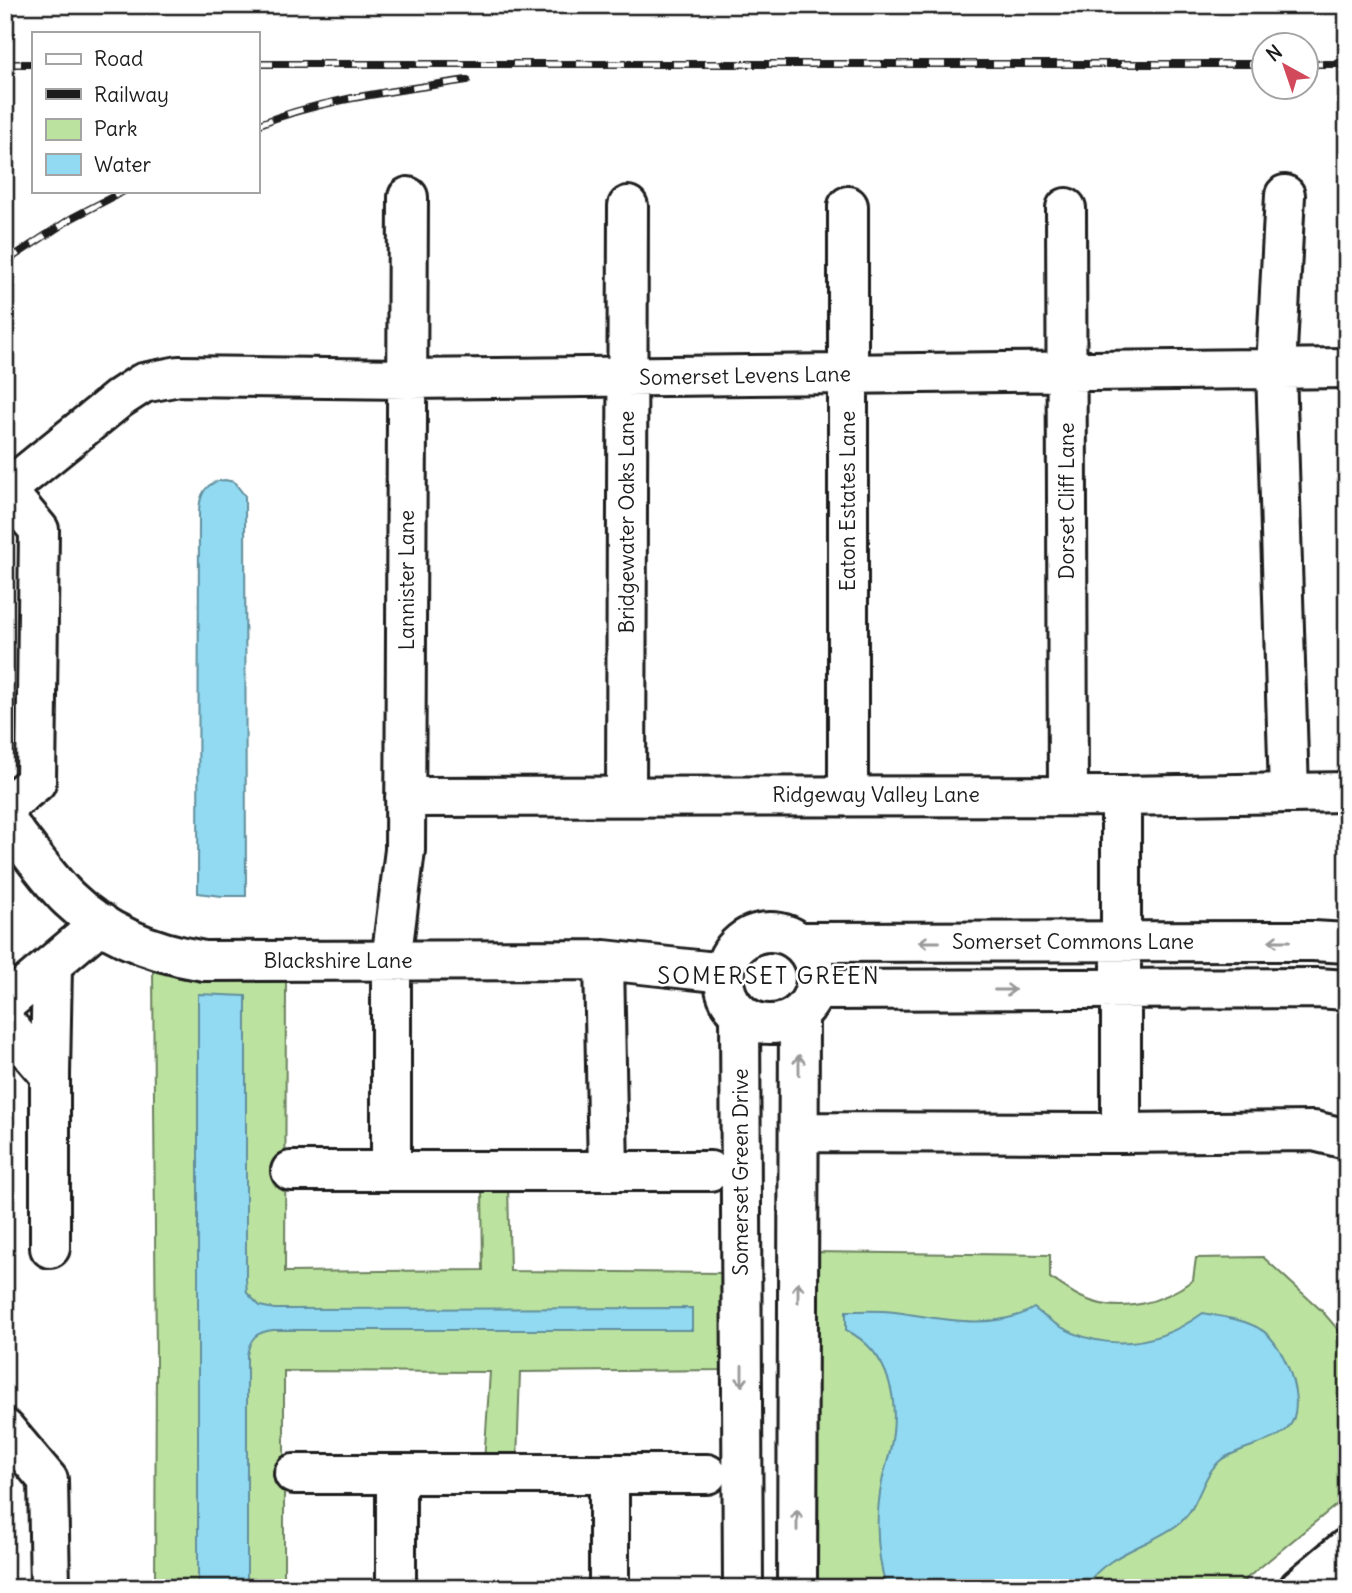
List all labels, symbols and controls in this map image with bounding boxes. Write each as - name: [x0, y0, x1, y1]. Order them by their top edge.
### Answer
- legend: [32, 32, 259, 192]
- north arrow: [1250, 32, 1320, 102]
- text: N: [1261, 40, 1287, 66]
- text: Road: [94, 45, 143, 72]
- text: Railway: [94, 81, 169, 108]
- text: Park: [94, 115, 137, 142]
- text: Water: [94, 151, 152, 178]
- street label: Somerset Levens Lane: [639, 360, 851, 391]
- street label: Bridgewater Oaks Lane: [613, 411, 640, 633]
- street label: Eaton Estates Lane: [834, 411, 861, 591]
- street label: Dorset Cliff Lane: [1053, 423, 1080, 579]
- street label: Lannister Lane: [393, 510, 420, 650]
- street label: Ridgeway Valley Lane: [772, 781, 980, 808]
- street label: Somerset Commons Lane: [952, 928, 1194, 955]
- one-way arrow: [1267, 934, 1290, 948]
- one-way arrow: [917, 935, 940, 949]
- street label: Blackshire Lane: [263, 947, 413, 974]
- district label: SOMERSET GREEN: [657, 961, 881, 990]
- one-way arrow: [994, 983, 1017, 997]
- one-way arrow: [792, 1053, 806, 1076]
- street label: Somerset Green Drive: [727, 1068, 754, 1276]
- one-way arrow: [791, 1281, 805, 1304]
- one-way arrow: [735, 1364, 749, 1387]
- one-way arrow: [790, 1508, 804, 1531]

